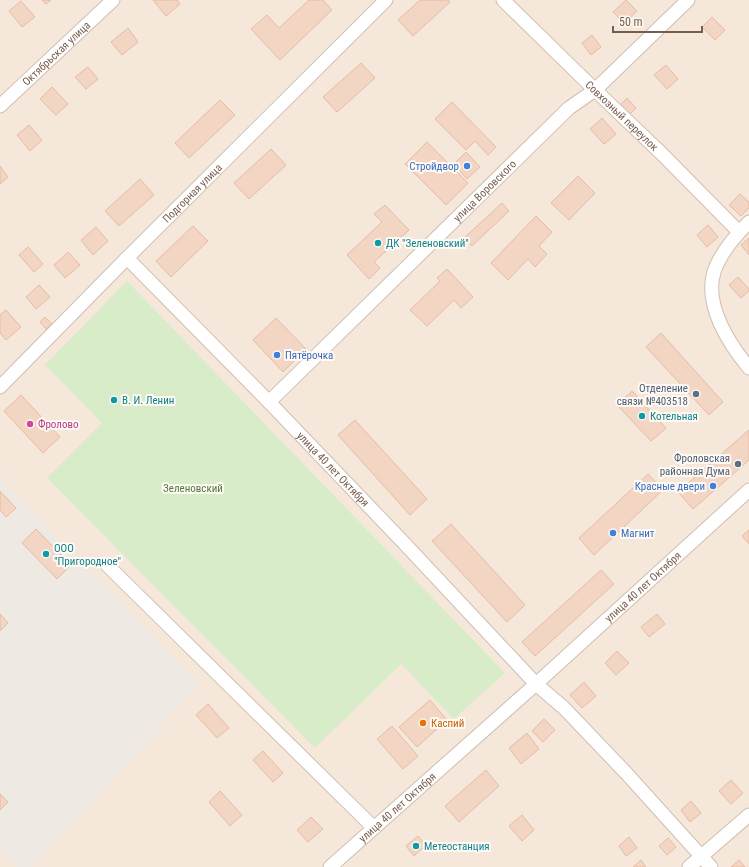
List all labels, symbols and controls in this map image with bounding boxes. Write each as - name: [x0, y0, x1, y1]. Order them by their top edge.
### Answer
- scale bar: [613, 8, 702, 34]
- text: 50 m: [619, 15, 643, 29]
- street label: Октябрьская улица: [20, 18, 93, 88]
- street label: Совхозный переулок: [583, 78, 662, 154]
- street label: улица Воровского: [451, 157, 519, 224]
- place label: Стройдвор: [409, 160, 459, 173]
- street label: Подгорная улица: [160, 161, 224, 225]
- marker: Стройдвор: [462, 161, 472, 171]
- place label: ДК "Зеленовский": [386, 237, 469, 250]
- marker: ДК "Зеленовский": [373, 238, 383, 248]
- place label: Пятёрочка: [285, 349, 333, 362]
- marker: Пятёрочка: [272, 350, 282, 360]
- place label: Отделение связи №403518: [617, 382, 688, 408]
- marker: Отделение связи №403518: [691, 389, 701, 399]
- place label: В. И. Ленин: [122, 394, 174, 407]
- marker: В. И. Ленин: [109, 395, 119, 405]
- place label: Котельная: [650, 410, 698, 423]
- marker: Котельная: [637, 411, 647, 421]
- place label: Фролово: [38, 418, 79, 431]
- marker: Фролово: [25, 419, 35, 429]
- street label: улица 40 лет Октября: [294, 429, 372, 509]
- place label: Фроловская районная Дума: [660, 452, 730, 478]
- marker: Фроловская районная Дума: [733, 459, 743, 469]
- place label: Красные двери: [635, 480, 705, 493]
- marker: Красные двери: [708, 481, 718, 491]
- park label: Зеленовский: [163, 482, 223, 495]
- place label: Магнит: [621, 527, 655, 540]
- marker: Магнит: [608, 528, 618, 538]
- place label: ООО "Пригородное": [54, 542, 121, 568]
- marker: ООО "Пригородное": [41, 549, 51, 559]
- street label: улица 40 лет Октября: [602, 549, 684, 625]
- place label: Каспий: [431, 717, 464, 730]
- marker: Каспий: [418, 718, 428, 728]
- street label: улица 40 лет Октября: [356, 770, 438, 845]
- place label: Метеостанция: [424, 840, 490, 853]
- marker: Метеостанция: [411, 841, 421, 851]

